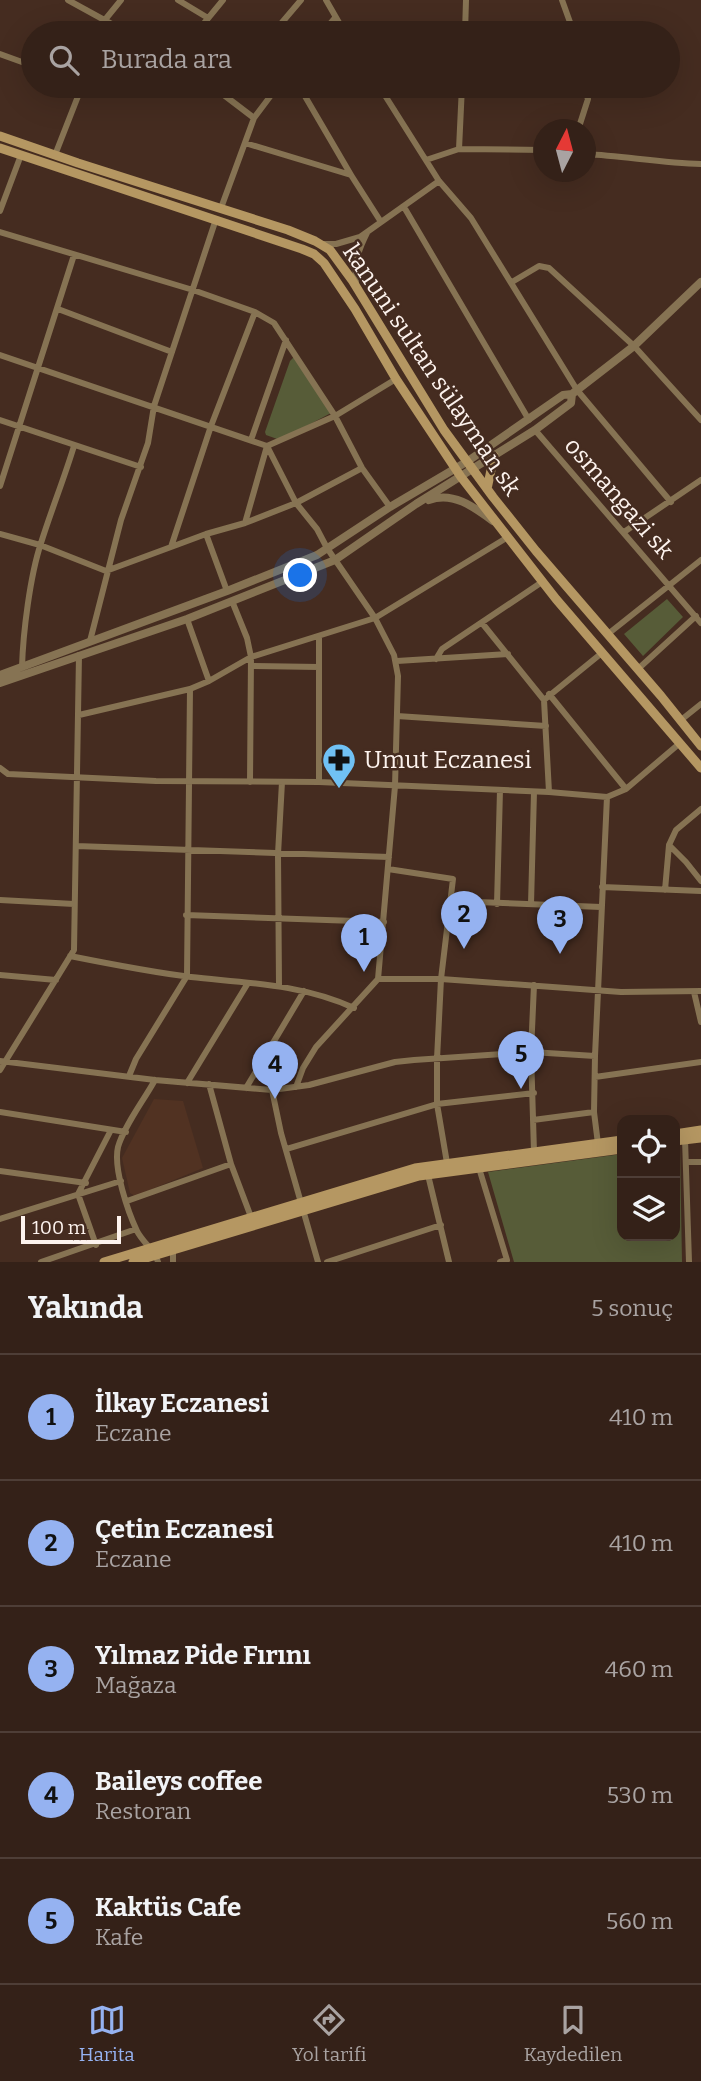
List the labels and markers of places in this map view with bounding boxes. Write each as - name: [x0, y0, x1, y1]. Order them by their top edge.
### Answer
- pharmacy icon: Umut Eczanesi: [320, 741, 358, 790]
- place label: Umut Eczanesi: [364, 746, 532, 774]
- pin: 2: [441, 891, 487, 949]
- pin: 3: [537, 896, 583, 954]
- pin: 1: [341, 914, 387, 972]
- pin: 5: [498, 1031, 544, 1089]
- pin: 4: [252, 1041, 298, 1099]

